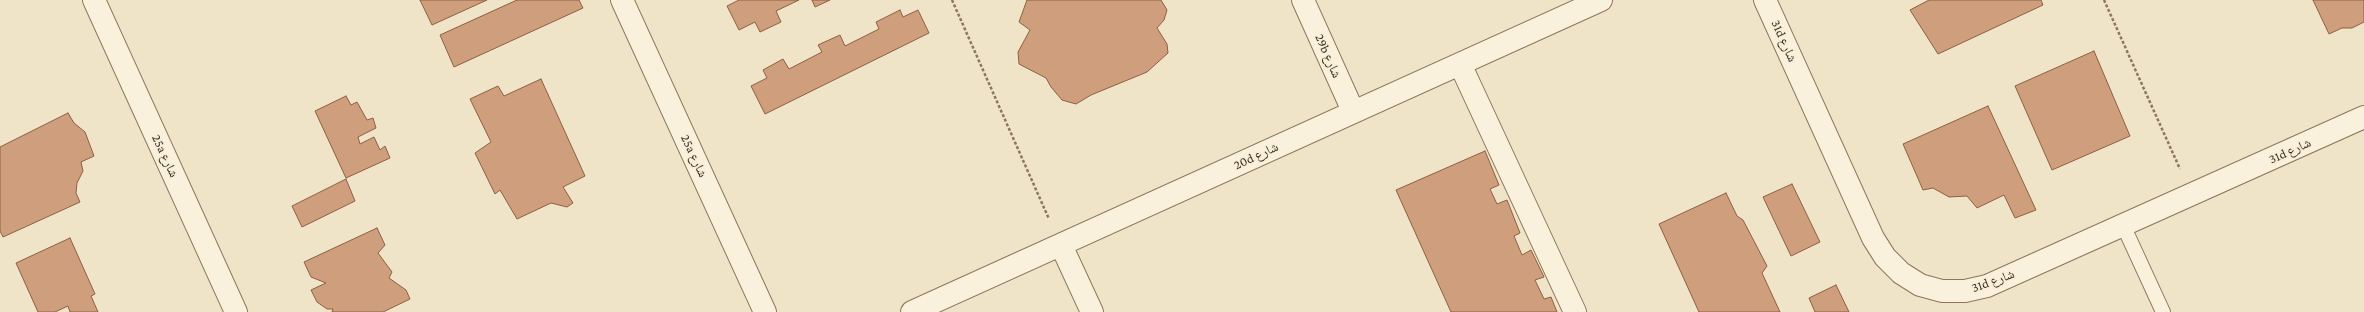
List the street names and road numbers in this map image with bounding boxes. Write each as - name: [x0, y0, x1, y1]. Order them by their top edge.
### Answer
- street label: 31d شارع: [1768, 18, 1800, 64]
- street label: 29b شارع: [1311, 32, 1345, 80]
- street label: 25a شارع: [148, 132, 182, 180]
- street label: 25a شارع: [677, 132, 711, 180]
- street label: 31d شارع: [2267, 135, 2313, 167]
- street label: 20d شارع: [1231, 139, 1281, 173]
- street label: 31d شارع: [1969, 266, 2017, 296]

